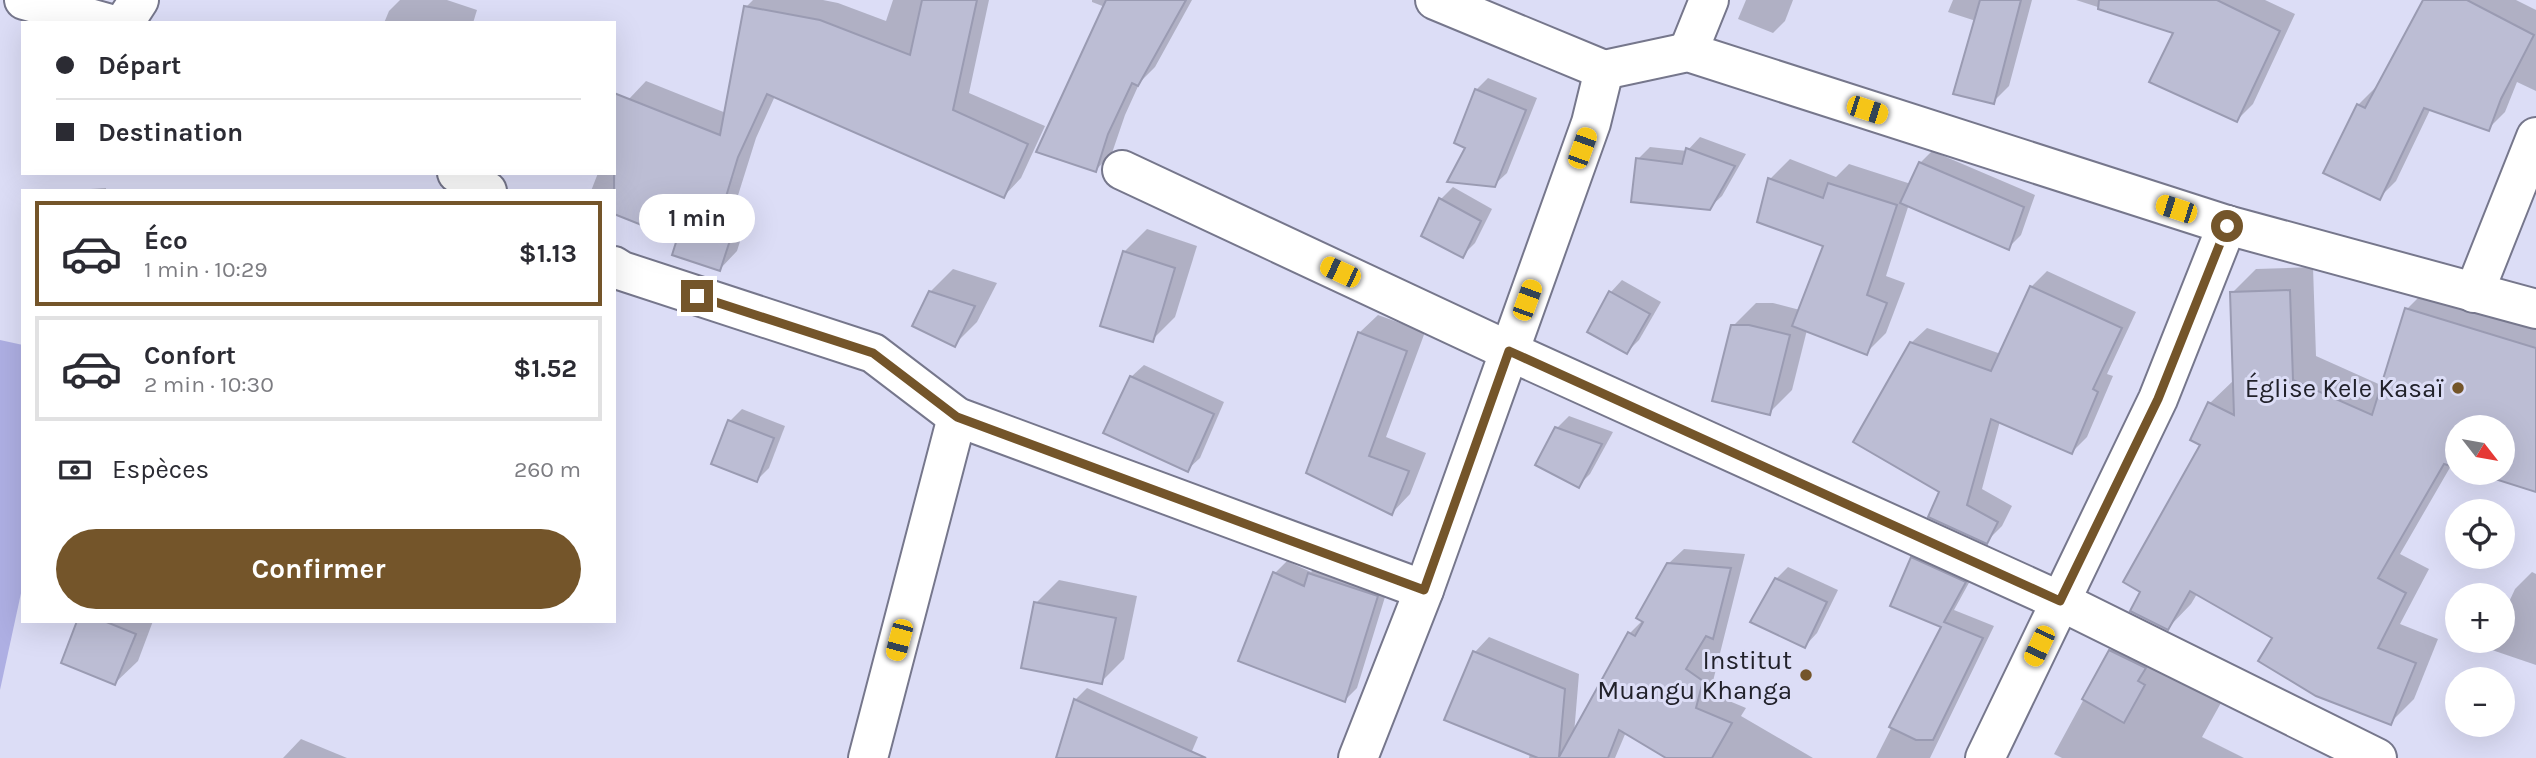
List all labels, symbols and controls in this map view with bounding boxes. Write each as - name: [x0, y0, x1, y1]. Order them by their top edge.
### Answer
- text: Départ: [98, 50, 181, 81]
- car: [1844, 94, 1891, 126]
- text: Destination: [98, 117, 243, 148]
- car: [1565, 125, 1600, 171]
- car: [2153, 193, 2200, 225]
- callout: 1 min: [639, 194, 755, 244]
- text: 1 min: [668, 205, 726, 232]
- route start: [2211, 210, 2243, 242]
- icon: car: [60, 222, 123, 285]
- text: Éco: [144, 225, 188, 256]
- text: $1.13: [519, 238, 577, 269]
- car: [1317, 254, 1364, 290]
- text: 1 min · 10:29: [144, 256, 268, 283]
- car: [1510, 277, 1545, 323]
- route end: [681, 280, 713, 312]
- icon: car: [60, 337, 123, 400]
- text: Confort: [144, 340, 236, 371]
- text: $1.52: [513, 353, 577, 384]
- text: 2 min · 10:30: [144, 371, 274, 398]
- place label: Église Kele Kasaï: [2245, 372, 2444, 404]
- marker: Église Kele Kasaï: [2450, 380, 2466, 396]
- north arrow: [2445, 415, 2515, 485]
- map controls: [2445, 415, 2515, 737]
- icon: cash: [56, 451, 94, 489]
- text: Espèces: [112, 454, 209, 485]
- text: 260 m: [514, 456, 581, 483]
- button: locate: [2445, 499, 2515, 569]
- button: Confirmer: [56, 529, 581, 609]
- button: +: [2445, 583, 2515, 653]
- car: [884, 617, 915, 663]
- car: [2021, 623, 2058, 669]
- place label: Institut Muangu Khanga: [1597, 645, 1792, 706]
- marker: Institut Muangu Khanga: [1798, 667, 1814, 683]
- button: −: [2445, 667, 2515, 737]

